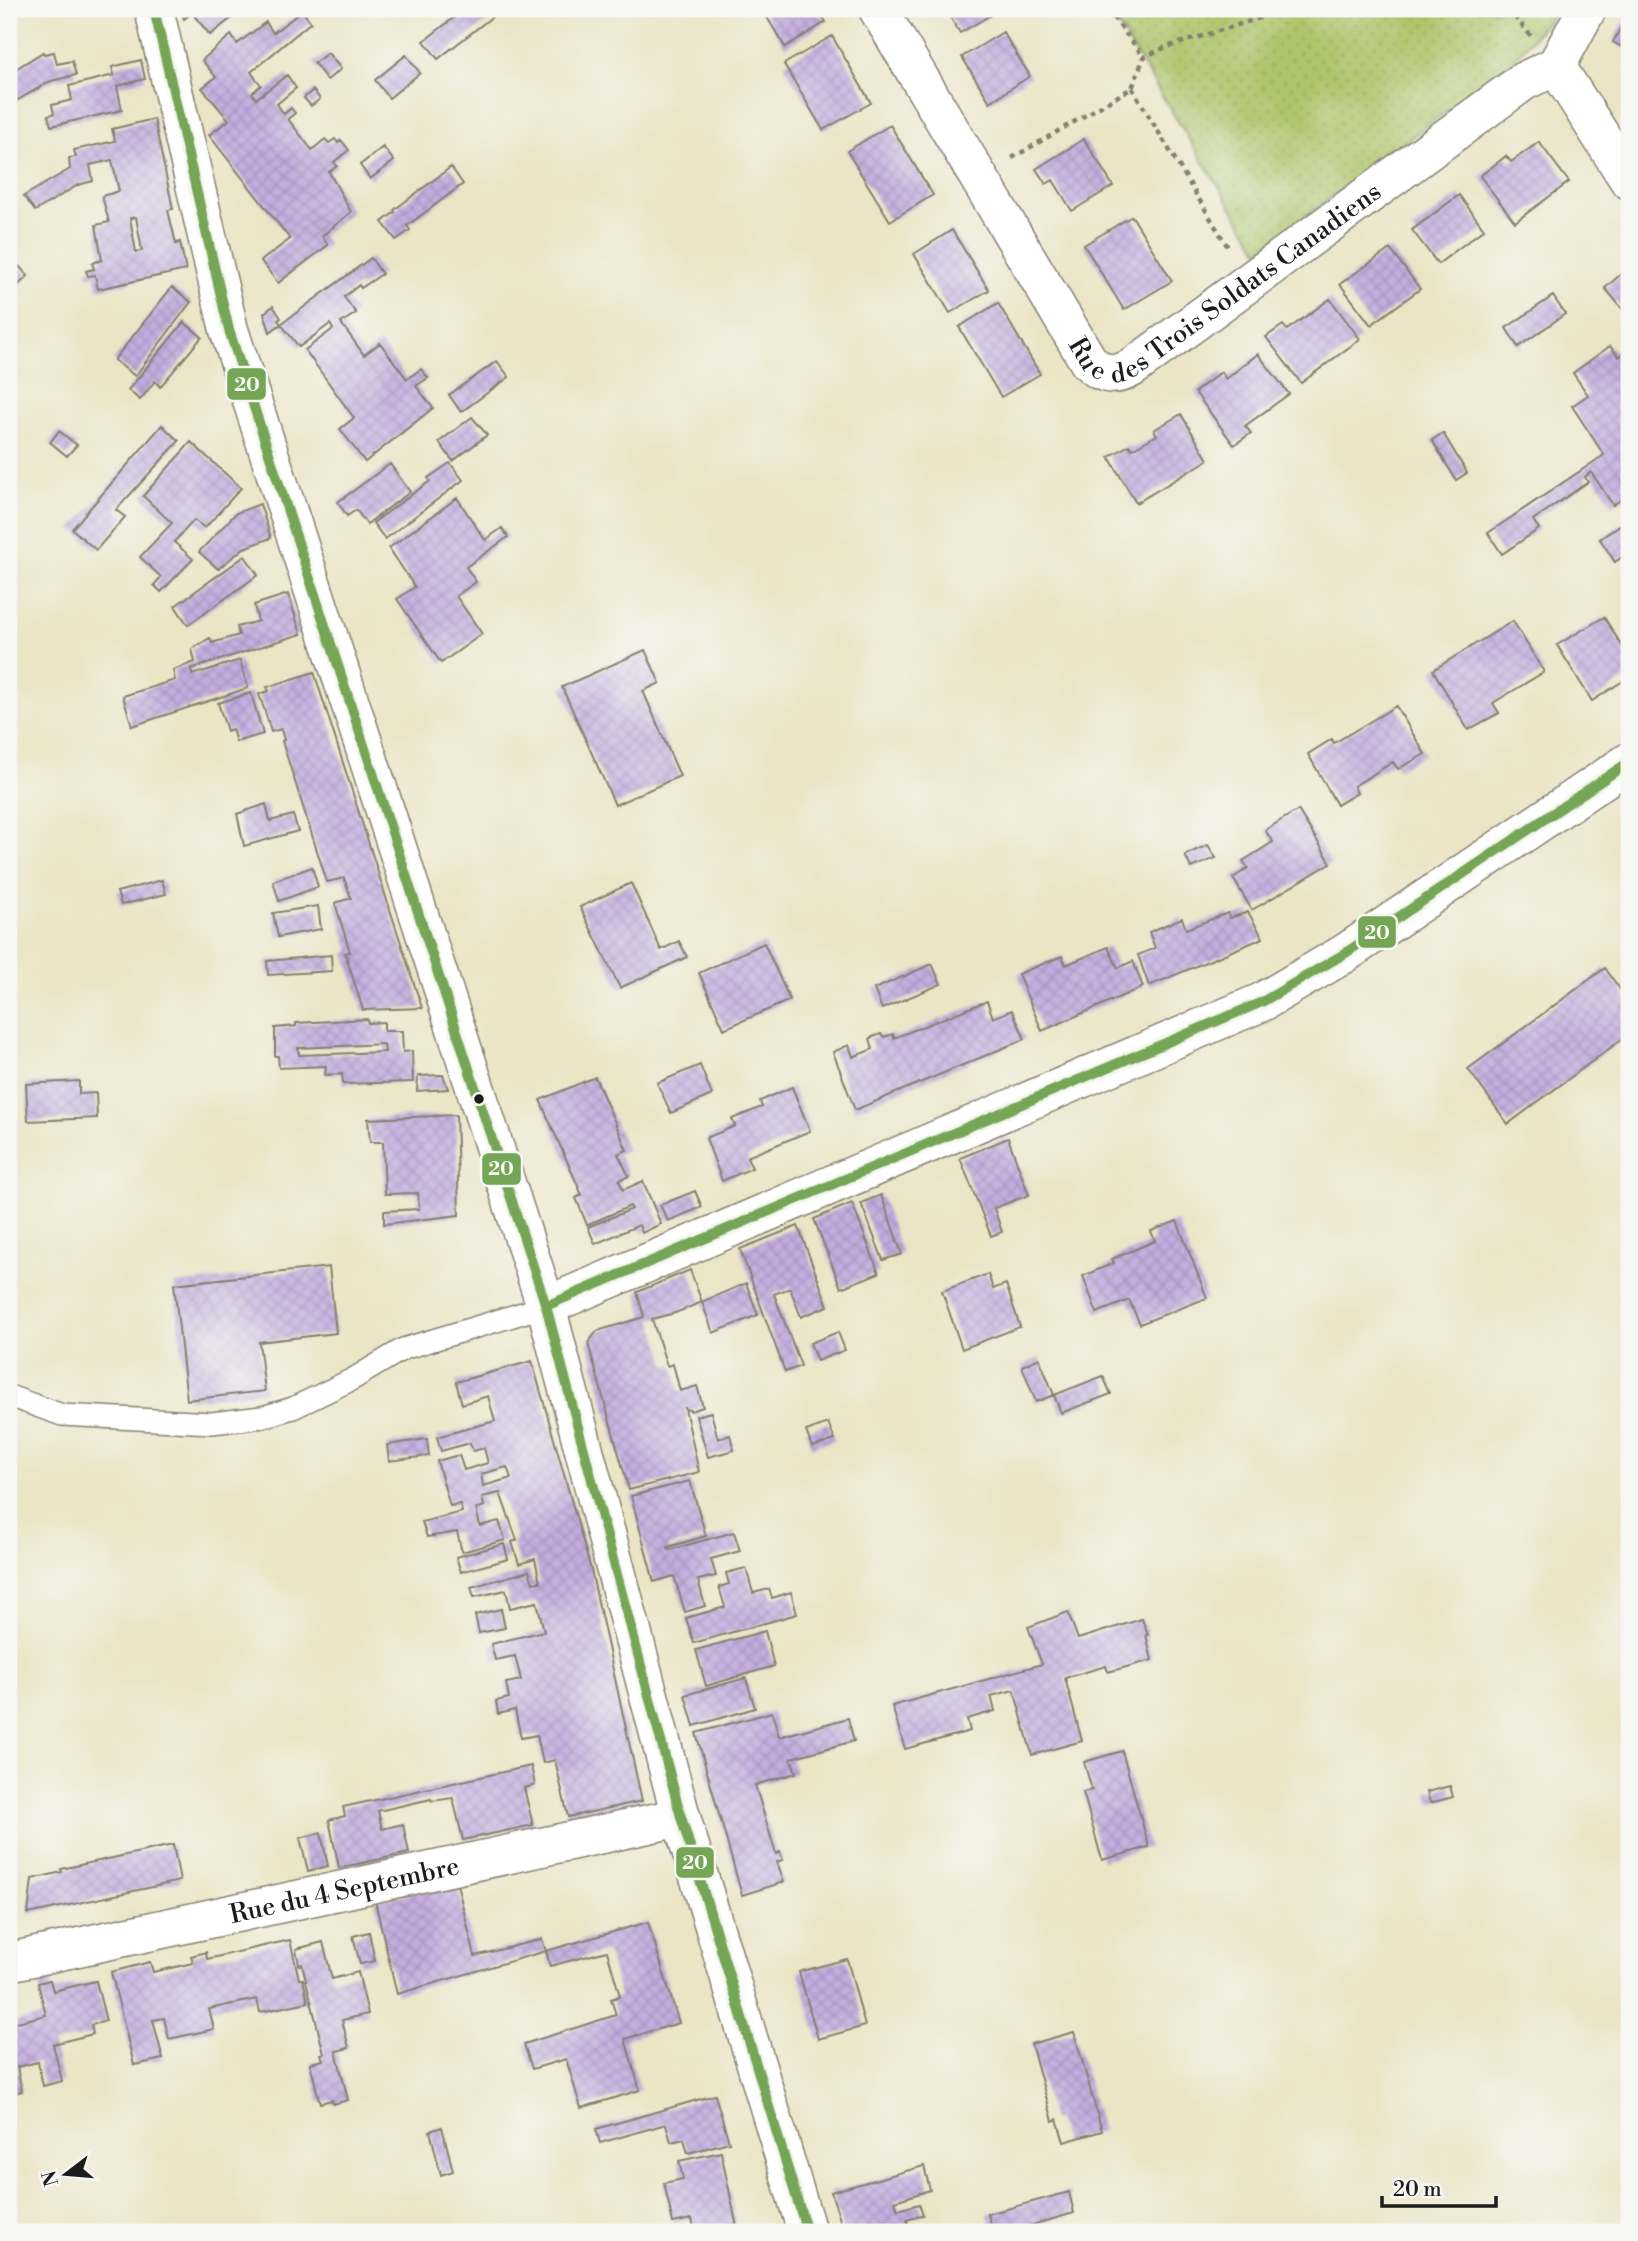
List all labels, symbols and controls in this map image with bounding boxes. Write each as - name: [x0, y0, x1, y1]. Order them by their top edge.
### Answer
- street label: Rue des Trois Soldats Canadiens: [1061, 176, 1388, 391]
- line badge: 20: [226, 367, 267, 401]
- text: 20: [234, 373, 260, 397]
- line badge: 20: [1357, 915, 1397, 949]
- text: 20: [1364, 921, 1390, 945]
- unlabelled marker: [472, 1092, 486, 1106]
- line badge: 20: [481, 1152, 522, 1186]
- text: 20: [488, 1157, 514, 1181]
- line badge: 20: [675, 1846, 715, 1879]
- street label: Rue du 4 Septembre: [227, 1850, 462, 1931]
- text: 20: [682, 1851, 708, 1875]
- north arrow: [32, 2140, 102, 2210]
- scale bar: [1382, 2164, 1496, 2208]
- text: N: [37, 2168, 64, 2189]
- text: 20 m: [1393, 2177, 1442, 2203]

